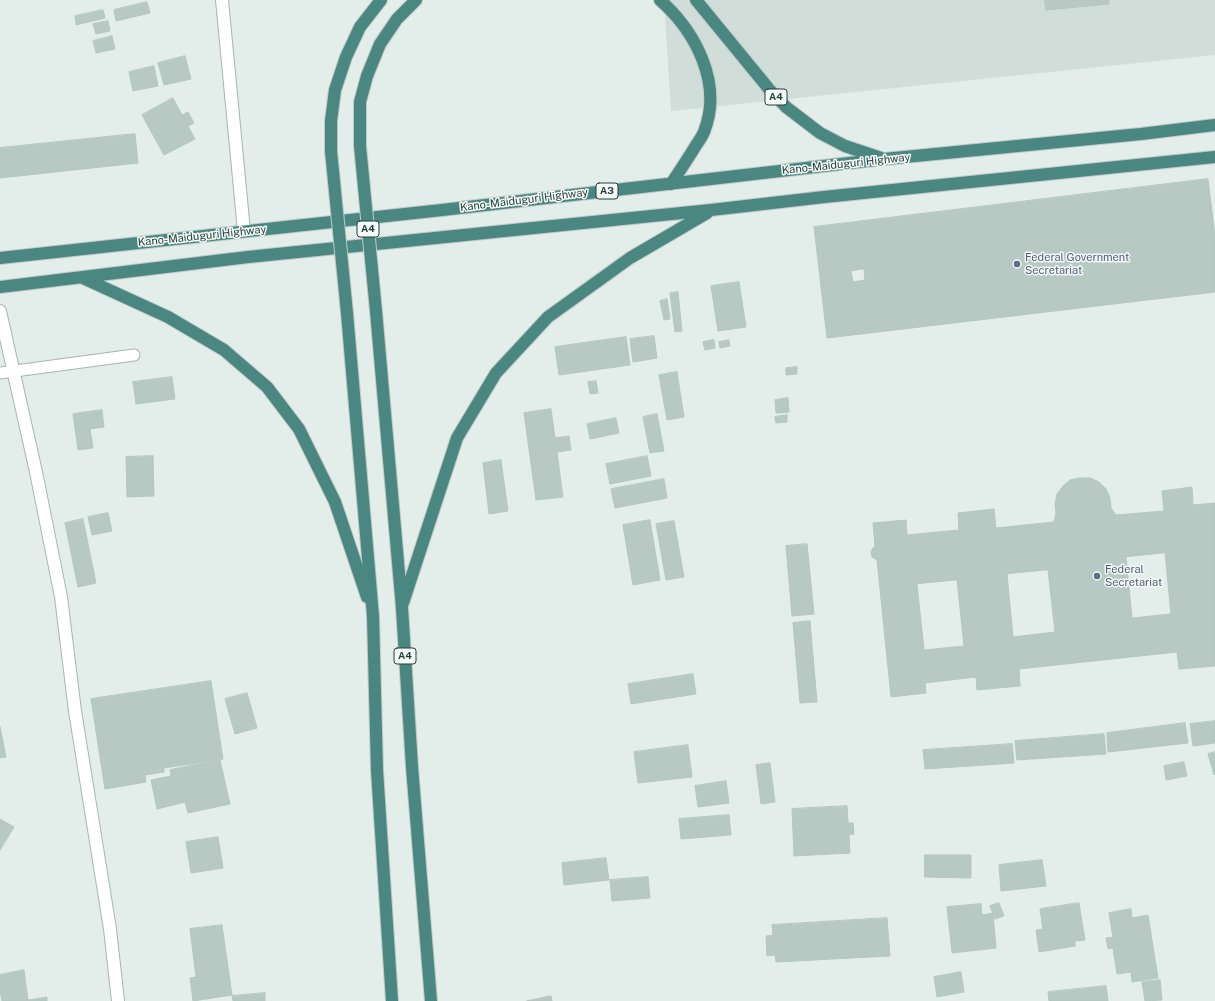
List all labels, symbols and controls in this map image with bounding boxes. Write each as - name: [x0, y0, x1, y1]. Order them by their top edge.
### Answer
- road number: A4: [765, 89, 787, 105]
- street label: Kano-Maiduguri Highway: [781, 151, 911, 177]
- road number: A3: [596, 183, 618, 199]
- street label: Kano-Maiduguri Highway: [459, 186, 589, 214]
- road number: A4: [357, 221, 379, 237]
- street label: Kano-Maiduguri Highway: [137, 223, 267, 249]
- place label: Federal Government Secretariat: [1025, 251, 1129, 277]
- marker: Federal Government Secretariat: [1012, 259, 1022, 269]
- place label: Federal Secretariat: [1105, 563, 1162, 589]
- marker: Federal Secretariat: [1092, 571, 1102, 581]
- road number: A4: [394, 648, 416, 664]

